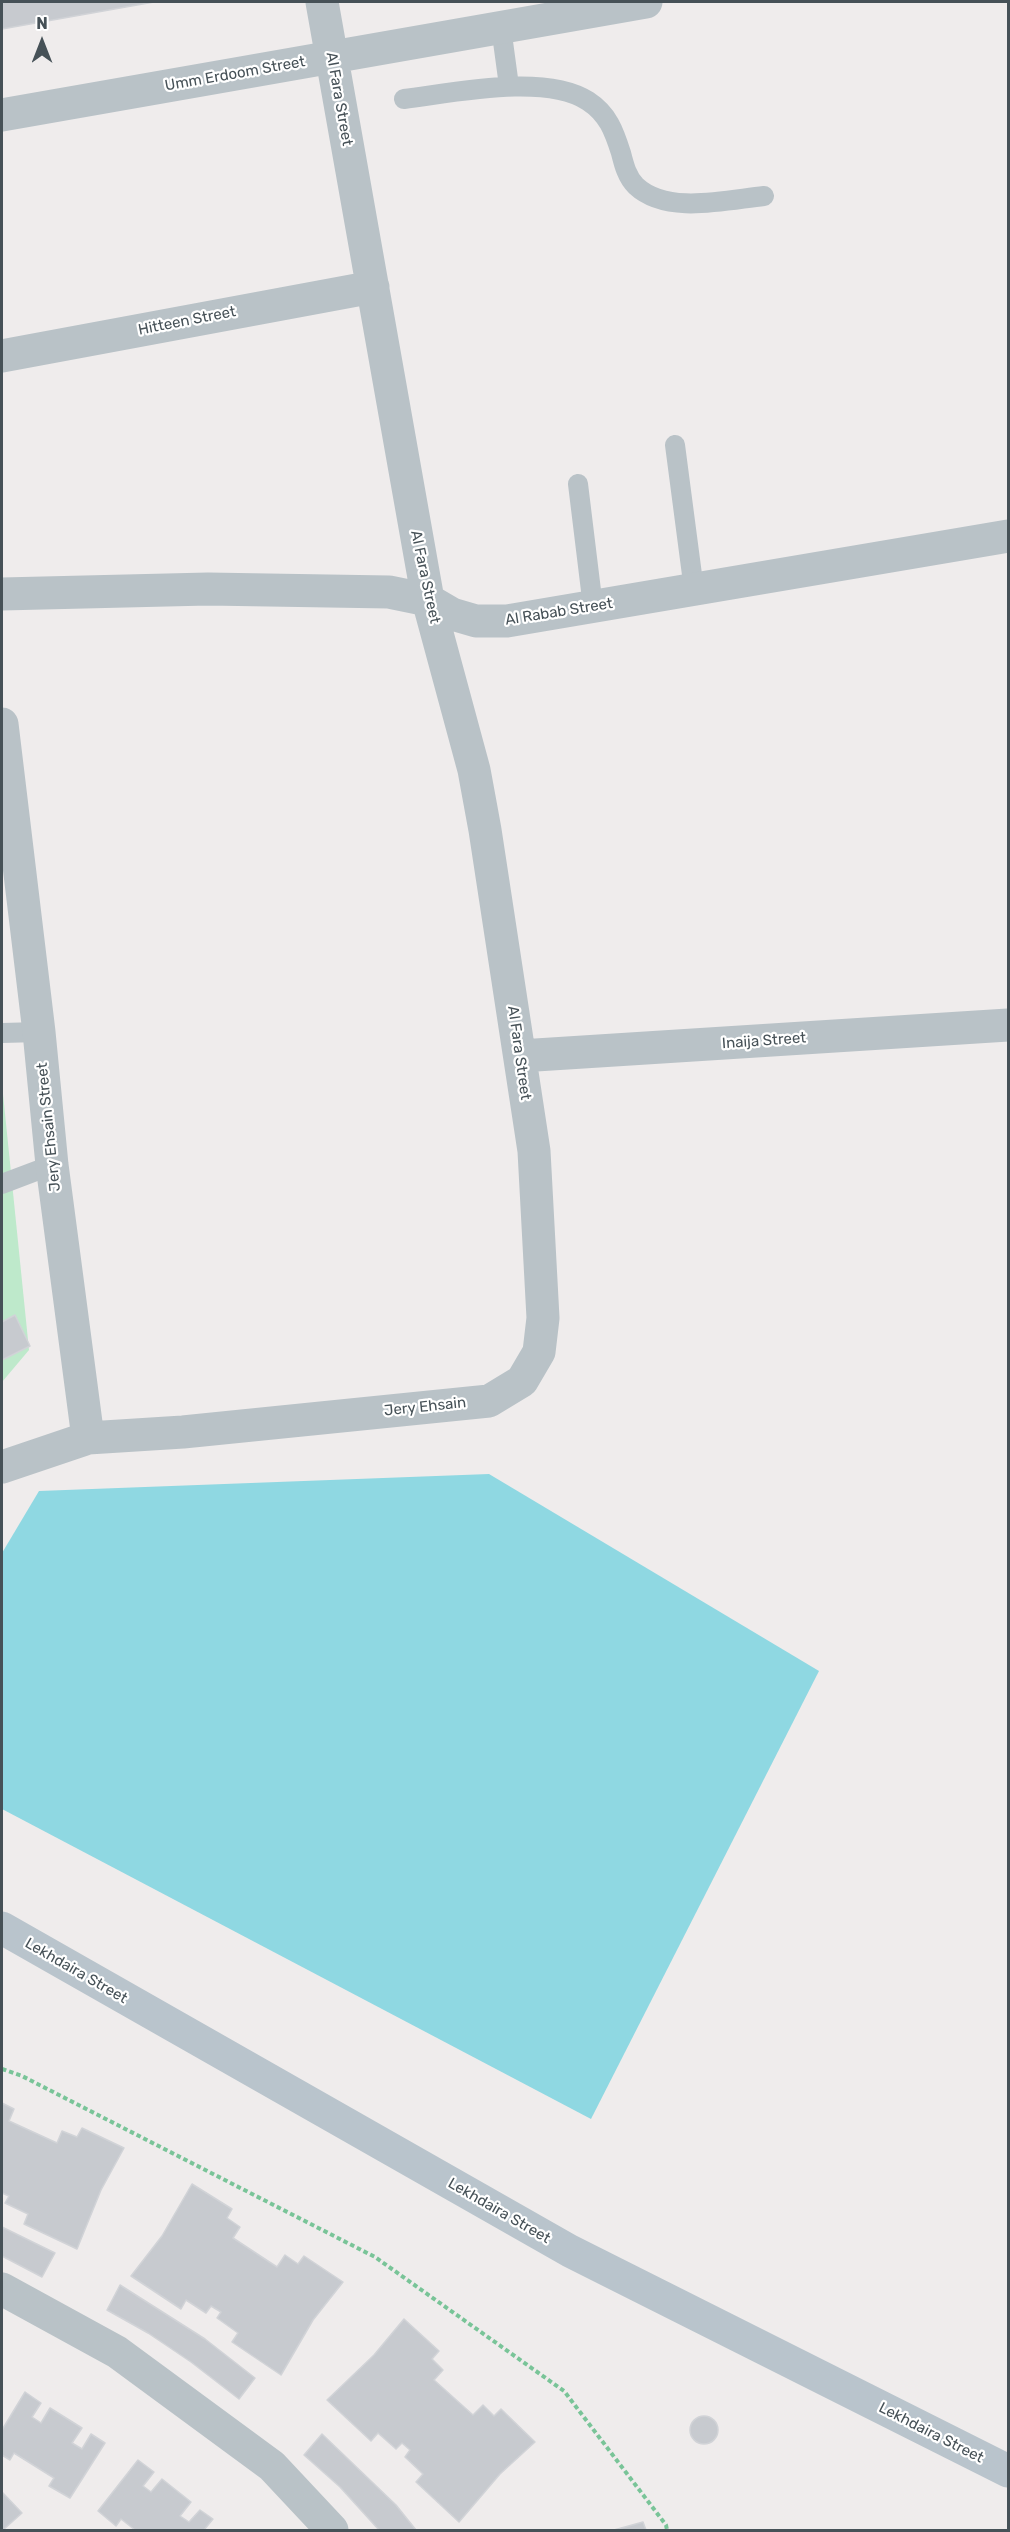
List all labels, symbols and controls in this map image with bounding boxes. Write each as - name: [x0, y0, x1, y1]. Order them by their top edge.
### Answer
- north arrow: [12, 12, 72, 72]
- text: N: [36, 14, 48, 33]
- street label: Al Fara Street: [322, 51, 356, 147]
- street label: Umm Erdoom Street: [164, 53, 306, 95]
- street label: Hitteen Street: [137, 303, 237, 339]
- street label: Al Fara Street: [406, 529, 444, 625]
- street label: Al Rabab Street: [504, 595, 614, 629]
- street label: Al Fara Street: [503, 1005, 535, 1101]
- street label: Inaija Street: [721, 1029, 807, 1053]
- street label: Jery Ehsain Street: [33, 1062, 65, 1192]
- street label: Jery Ehsain: [383, 1394, 467, 1420]
- street label: Lekhdaira Street: [22, 1934, 130, 2008]
- street label: Lekhdaira Street: [445, 2174, 553, 2248]
- street label: Lekhdaira Street: [876, 2399, 986, 2467]

